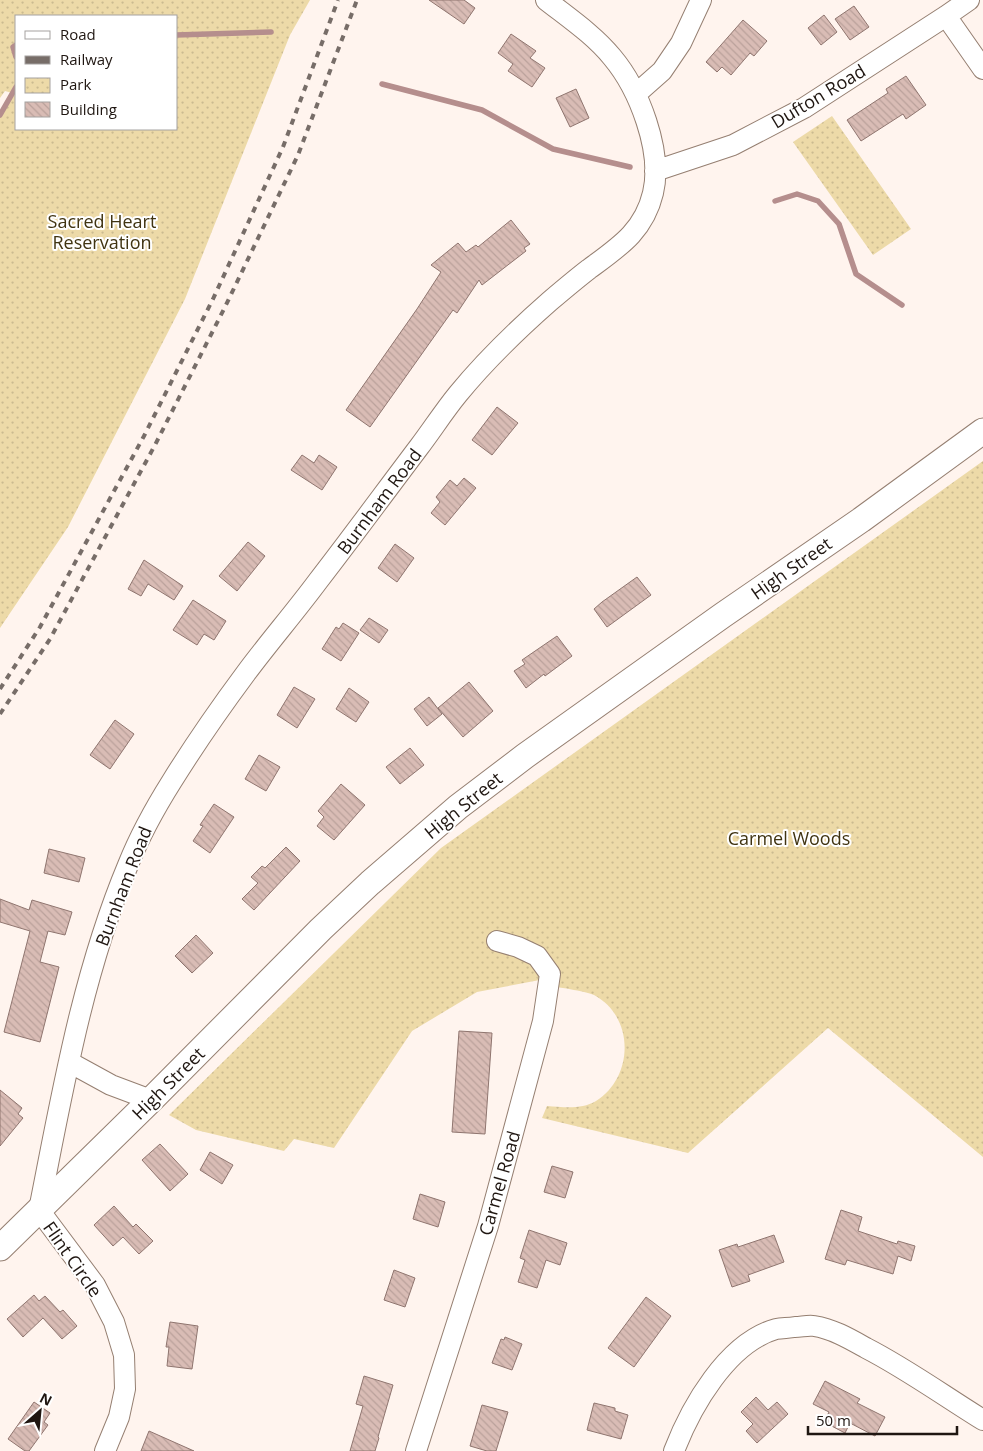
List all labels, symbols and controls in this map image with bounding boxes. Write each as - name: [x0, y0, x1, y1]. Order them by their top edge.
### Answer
- legend: [15, 15, 178, 130]
- text: Road: [60, 24, 96, 44]
- text: Railway: [60, 49, 113, 69]
- street label: Dufton Road: [766, 58, 870, 134]
- text: Park: [60, 74, 91, 94]
- text: Building: [60, 99, 117, 119]
- park label: Sacred Heart Reservation: [48, 209, 156, 254]
- street label: Burnham Road: [331, 443, 427, 559]
- street label: High Street: [746, 531, 836, 605]
- street label: High Street: [419, 766, 507, 844]
- street label: Burnham Road: [89, 823, 157, 949]
- park label: Carmel Woods: [728, 826, 850, 850]
- street label: High Street: [126, 1041, 210, 1125]
- street label: Carmel Road: [473, 1128, 525, 1238]
- street label: Flint Circle: [38, 1216, 108, 1302]
- north arrow: [15, 1386, 65, 1436]
- text: N: [37, 1388, 56, 1410]
- scale bar: [808, 1404, 957, 1436]
- text: 50 m: [816, 1410, 851, 1430]

